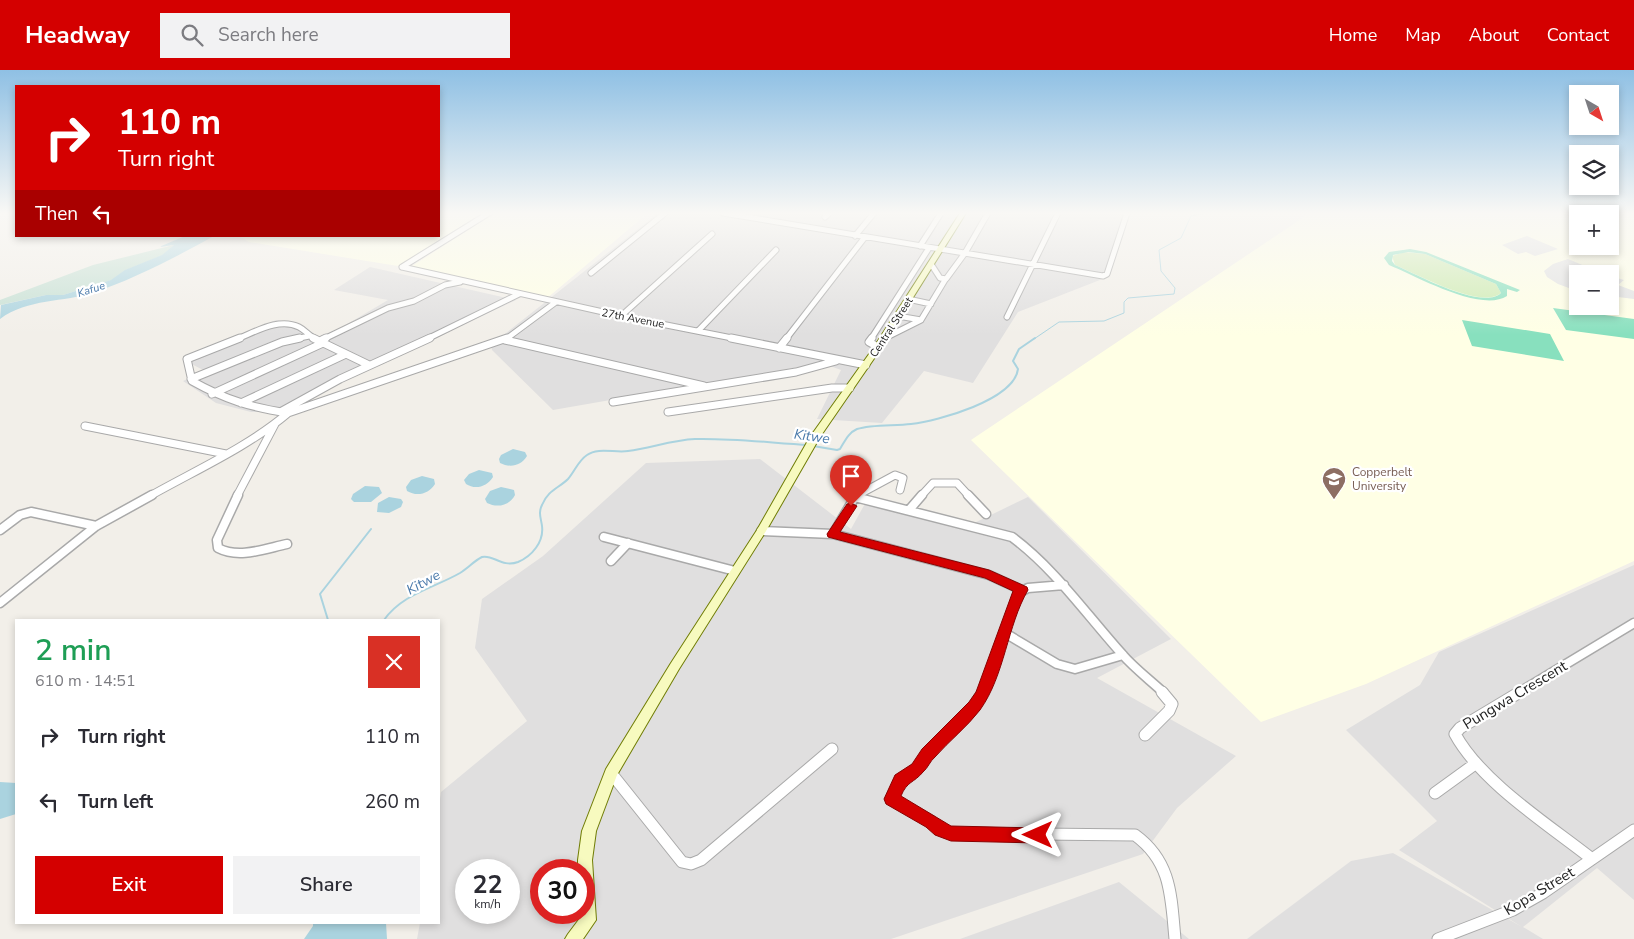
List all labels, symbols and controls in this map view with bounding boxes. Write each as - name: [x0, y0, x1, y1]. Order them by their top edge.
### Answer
- search box: [160, 13, 510, 58]
- text: Headway: [25, 19, 130, 51]
- icon: search: [178, 21, 206, 49]
- text: Search here: [218, 22, 319, 48]
- text: Home: [1329, 23, 1377, 47]
- text: Map: [1405, 23, 1441, 47]
- text: About: [1469, 23, 1519, 47]
- text: Contact: [1547, 23, 1609, 47]
- north arrow: [1569, 85, 1619, 135]
- map controls: [1569, 85, 1619, 315]
- text: 110 m: [118, 99, 221, 146]
- icon: right: [35, 105, 100, 170]
- text: Turn right: [118, 144, 214, 174]
- button: layers: [1569, 145, 1619, 195]
- icon: left: [88, 200, 116, 228]
- text: Then: [35, 201, 78, 227]
- button: +: [1569, 205, 1619, 255]
- button: −: [1569, 265, 1619, 315]
- water label: Kafue: [75, 278, 107, 301]
- street label: Central Street: [866, 294, 917, 360]
- street label: 27th Avenue: [600, 305, 666, 332]
- water label: Kitwe: [793, 425, 832, 448]
- pin: [830, 455, 872, 506]
- icon: arrive: [837, 462, 865, 490]
- place label: Copperbelt University: [1352, 464, 1413, 494]
- school or university icon: Copperbelt University: [1321, 466, 1347, 500]
- water label: Kitwe: [403, 565, 444, 599]
- text: 2 min: [35, 630, 111, 671]
- button: close: [368, 636, 420, 688]
- street label: Pungwa Crescent: [1459, 656, 1572, 734]
- text: 610 m · 14:51: [35, 670, 136, 692]
- icon: right: [35, 723, 63, 751]
- text: Turn right: [78, 724, 165, 750]
- text: 110 m: [365, 724, 420, 750]
- icon: left: [35, 788, 63, 816]
- text: Turn left: [78, 789, 153, 815]
- text: 260 m: [365, 789, 420, 815]
- position arrow: [1011, 808, 1063, 860]
- button: Exit: [35, 856, 223, 914]
- button: Share: [233, 856, 420, 914]
- speed limit sign: 30: [530, 859, 595, 924]
- street label: Kopa Street: [1500, 862, 1579, 920]
- text: 22: [472, 868, 503, 902]
- text: km/h: [474, 896, 501, 912]

